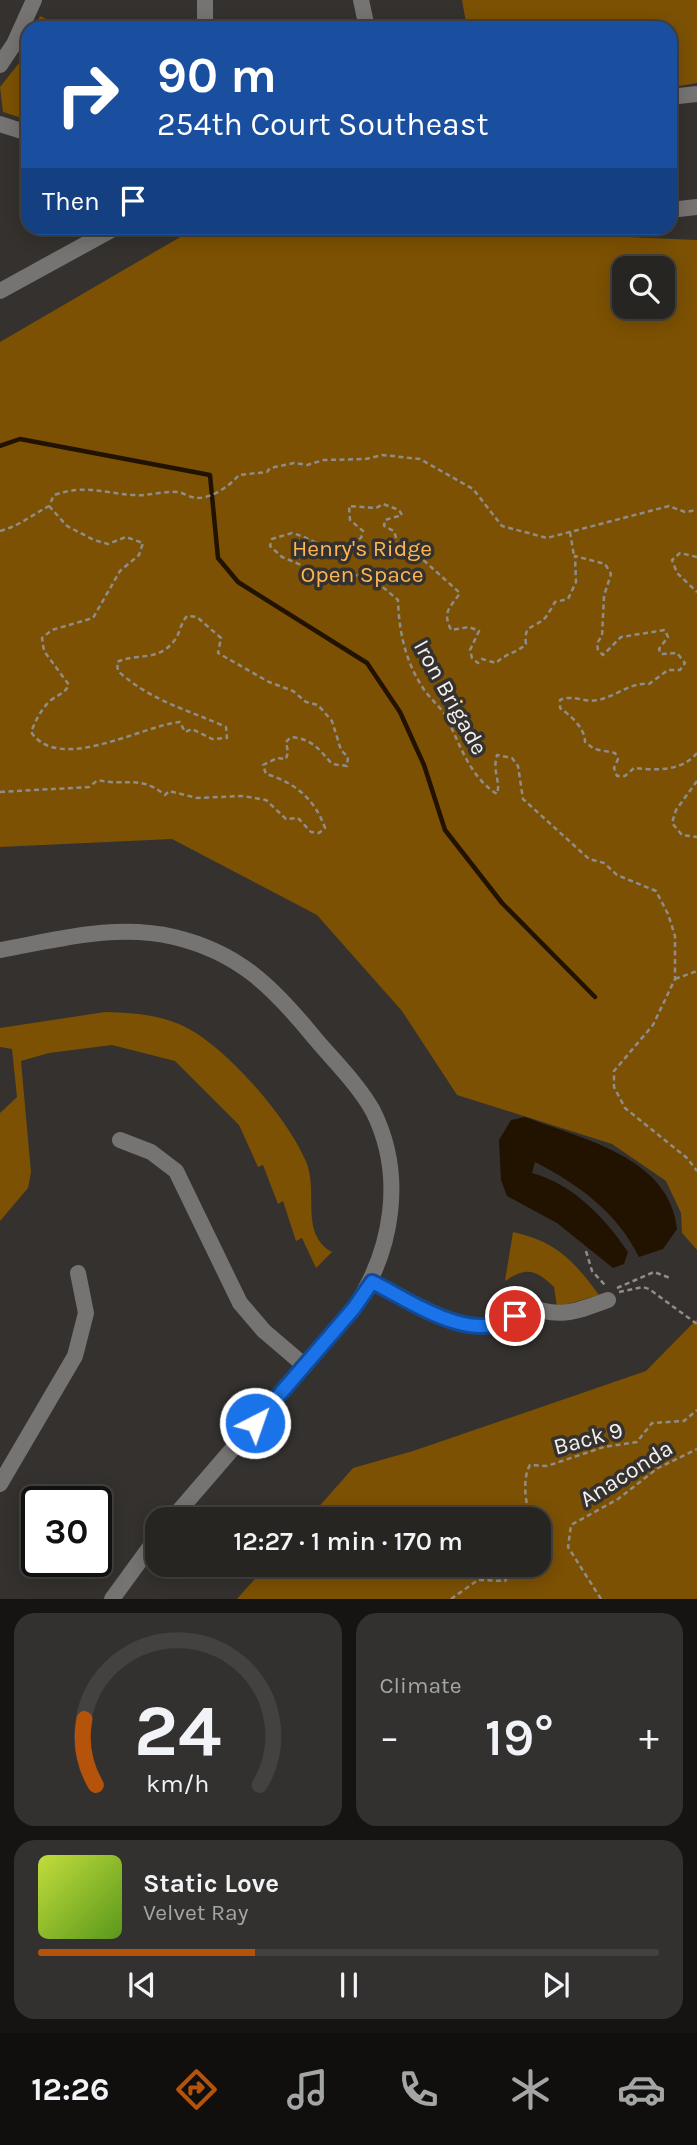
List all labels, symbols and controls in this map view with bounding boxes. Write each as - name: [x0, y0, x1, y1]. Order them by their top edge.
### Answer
- text: 90 m: [157, 47, 277, 104]
- icon: right: [42, 49, 133, 140]
- text: 254th Court Southeast: [157, 106, 489, 143]
- icon: arrive: [114, 182, 152, 220]
- text: Then: [42, 186, 100, 217]
- map controls: [612, 256, 675, 319]
- button: search: [612, 256, 675, 319]
- park label: Henry's Ridge Open Space: [292, 535, 432, 588]
- street label: Iron Brigade: [408, 635, 493, 759]
- pin: [485, 1286, 545, 1346]
- icon: arrive: [496, 1297, 534, 1335]
- position arrow: [218, 1386, 292, 1460]
- street label: Back 9: [551, 1416, 626, 1461]
- street label: Anaconda: [575, 1434, 678, 1513]
- speed limit sign: 30: [21, 1486, 112, 1577]
- text: 12:27 · 1 min · 170 m: [233, 1526, 463, 1557]
- text: Climate: [380, 1672, 462, 1699]
- text: 24: [134, 1689, 221, 1774]
- text: 19°: [485, 1707, 554, 1768]
- text: −: [380, 1715, 399, 1760]
- text: +: [639, 1715, 659, 1760]
- text: km/h: [146, 1769, 209, 1798]
- text: Static Love: [143, 1868, 279, 1899]
- text: Velvet Ray: [143, 1899, 248, 1926]
- icon: previous: [123, 1966, 161, 2004]
- icon: pause: [330, 1966, 368, 2004]
- icon: next: [537, 1966, 575, 2004]
- icon: directions: [172, 2065, 221, 2114]
- icon: music: [283, 2065, 332, 2114]
- icon: phone: [394, 2065, 443, 2114]
- icon: climate: [506, 2065, 555, 2114]
- icon: car: [617, 2065, 666, 2114]
- text: 12:26: [31, 2071, 109, 2108]

